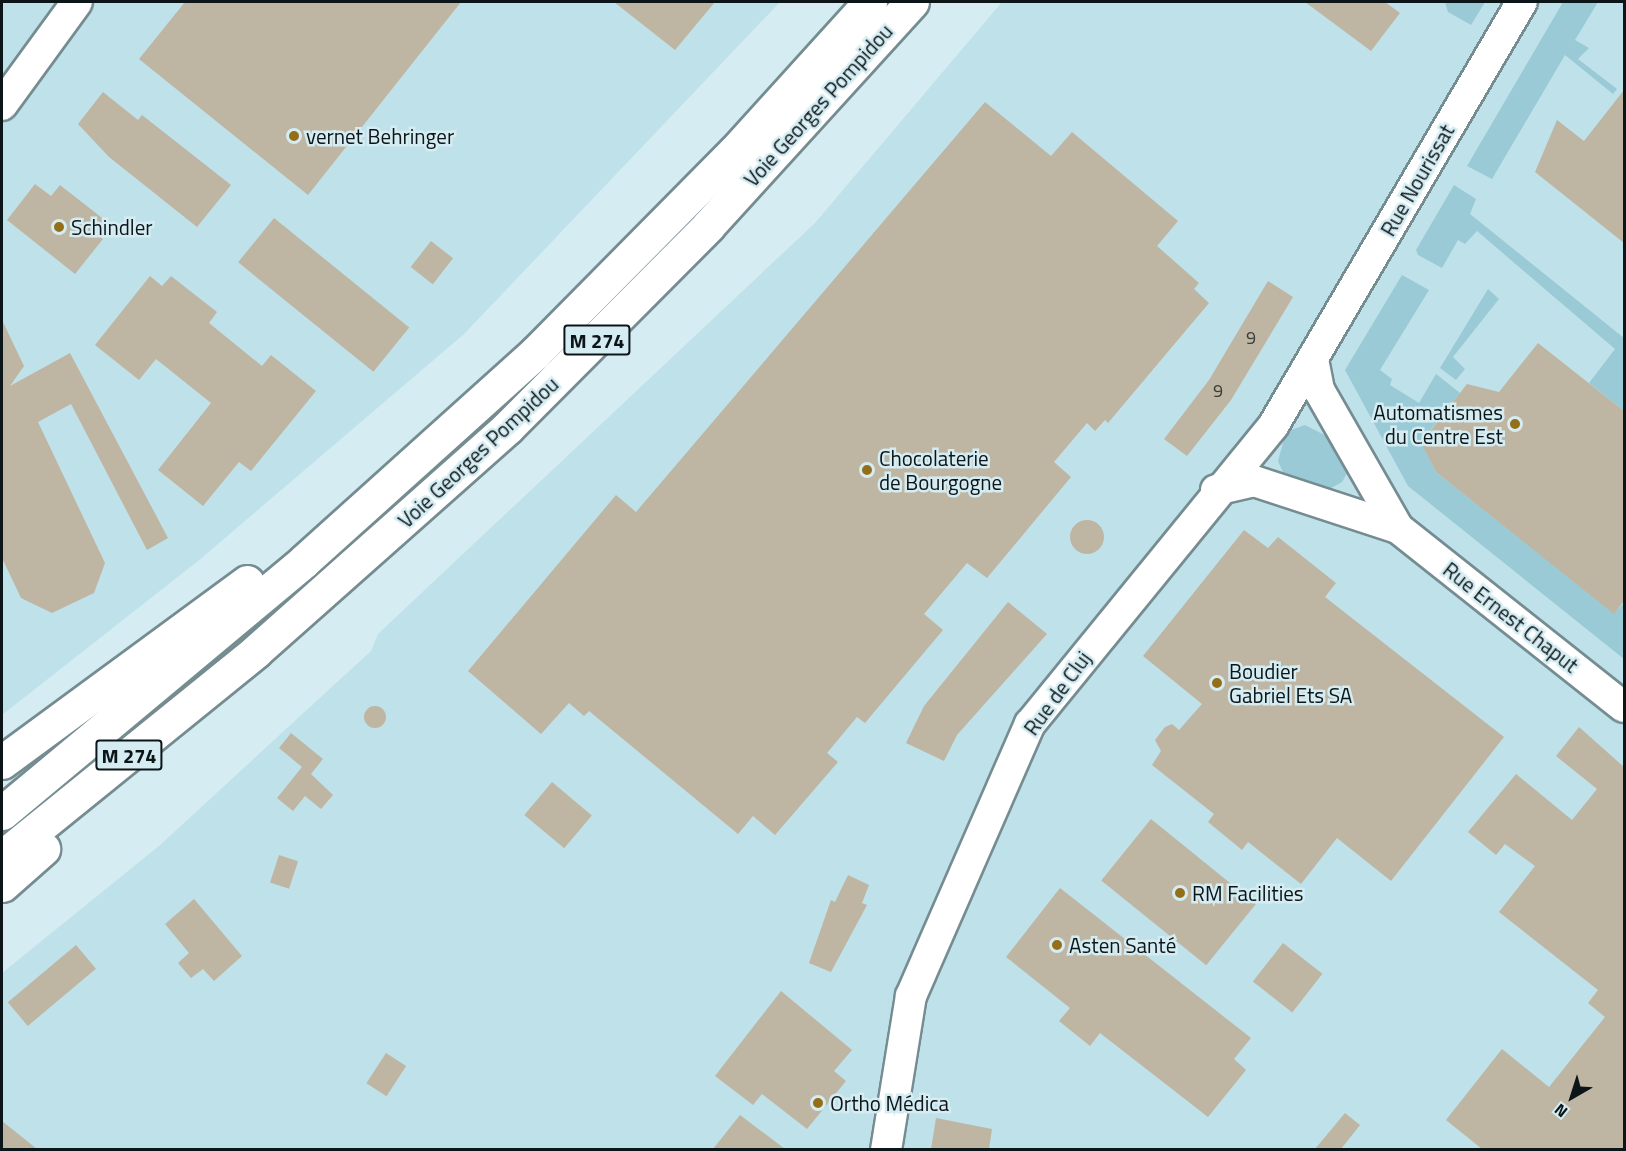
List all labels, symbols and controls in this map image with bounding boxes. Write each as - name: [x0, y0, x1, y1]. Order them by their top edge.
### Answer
- street label: Voie Georges Pompidou: [738, 19, 898, 191]
- street label: Rue Nourissat: [1375, 120, 1459, 240]
- place label: vernet Behringer: [306, 123, 454, 149]
- marker: vernet Behringer: [287, 129, 301, 143]
- place label: Schindler: [71, 214, 153, 240]
- marker: Schindler: [52, 220, 66, 234]
- road number: M 274: [562, 323, 632, 357]
- house number: 9: [1246, 327, 1256, 349]
- street label: Voie Georges Pompidou: [393, 371, 563, 533]
- house number: 9: [1213, 380, 1223, 402]
- place label: Automatismes du Centre Est: [1373, 399, 1503, 449]
- marker: Automatismes du Centre Est: [1508, 417, 1522, 431]
- place label: Chocolaterie de Bourgogne: [879, 445, 1002, 495]
- marker: Chocolaterie de Bourgogne: [860, 463, 874, 477]
- street label: Rue Ernest Chaput: [1438, 556, 1584, 678]
- street label: Rue de Cluj: [1018, 646, 1096, 740]
- place label: Boudier Gabriel Ets SA: [1229, 658, 1352, 708]
- marker: Boudier Gabriel Ets SA: [1210, 676, 1224, 690]
- road number: M 274: [94, 738, 164, 772]
- place label: RM Facilities: [1192, 880, 1304, 906]
- marker: RM Facilities: [1173, 886, 1187, 900]
- place label: Asten Santé: [1069, 932, 1176, 958]
- marker: Asten Santé: [1050, 938, 1064, 952]
- north arrow: [1542, 1067, 1602, 1127]
- place label: Ortho Médica: [830, 1090, 949, 1116]
- marker: Ortho Médica: [811, 1096, 825, 1110]
- text: N: [1549, 1098, 1573, 1124]

